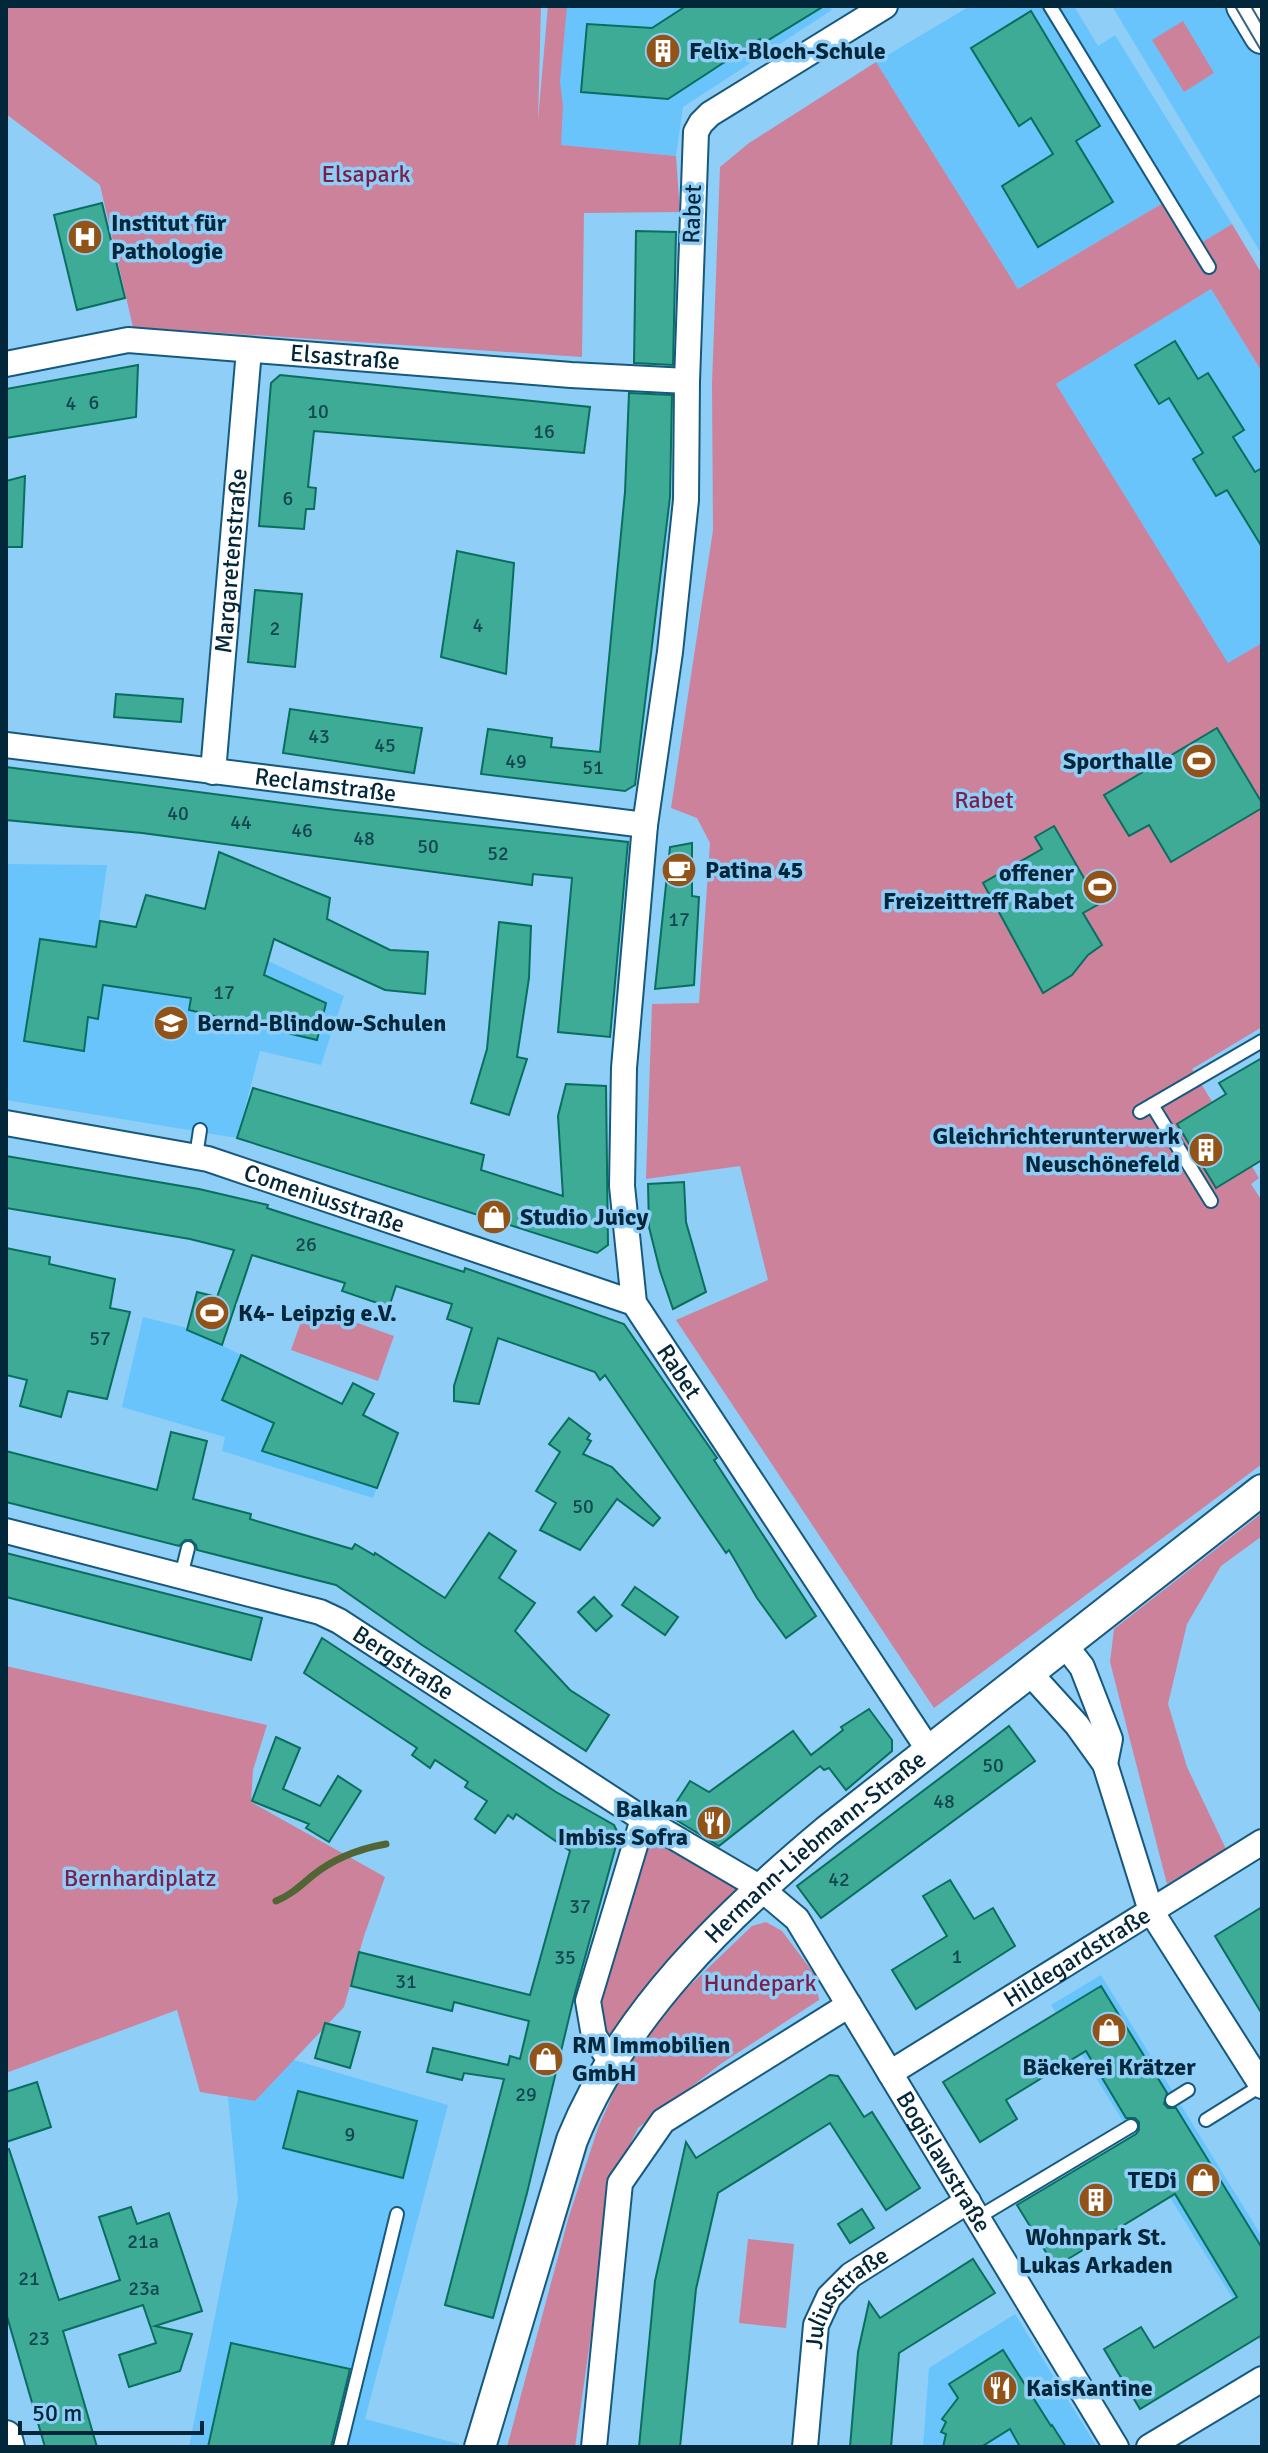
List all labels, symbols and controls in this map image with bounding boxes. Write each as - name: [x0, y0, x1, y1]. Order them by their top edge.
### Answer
- building icon: Felix-Bloch-Schule: [644, 32, 682, 70]
- place label: Felix-Bloch-Schule: [689, 36, 886, 66]
- park label: Elsapark: [321, 159, 411, 189]
- street label: Rabet: [676, 184, 708, 244]
- place label: Institut für Pathologie: [111, 208, 227, 266]
- hospital icon: Institut für Pathologie: [66, 218, 104, 256]
- street label: Elsastraße: [289, 338, 401, 376]
- house number: 6: [89, 390, 99, 415]
- house number: 4: [66, 391, 77, 416]
- house number: 10: [307, 399, 329, 424]
- house number: 16: [533, 419, 555, 444]
- street label: Margaretenstraße: [208, 467, 254, 655]
- house number: 6: [283, 486, 293, 511]
- house number: 4: [473, 613, 484, 638]
- house number: 2: [270, 616, 280, 641]
- house number: 43: [308, 724, 330, 749]
- house number: 45: [374, 733, 396, 758]
- sports icon: Sporthalle: [1180, 742, 1218, 780]
- place label: Sporthalle: [1063, 746, 1173, 776]
- house number: 49: [505, 749, 527, 774]
- house number: 51: [582, 755, 604, 780]
- street label: Reclamstraße: [253, 761, 398, 809]
- park label: Rabet: [954, 785, 1014, 815]
- house number: 40: [167, 801, 189, 826]
- house number: 44: [230, 810, 252, 835]
- house number: 46: [291, 818, 313, 843]
- house number: 48: [353, 826, 375, 851]
- house number: 50: [417, 834, 439, 859]
- house number: 52: [487, 841, 509, 866]
- cafe icon: Patina 45: [660, 851, 698, 889]
- place label: Patina 45: [705, 855, 804, 885]
- place label: offener Freizeittreff Rabet: [883, 858, 1074, 916]
- sports icon: offener Freizeittreff Rabet: [1081, 868, 1119, 906]
- house number: 17: [668, 907, 690, 932]
- house number: 17: [213, 980, 235, 1005]
- school or university icon: Bernd-Blindow-Schulen: [152, 1004, 190, 1042]
- place label: Bernd-Blindow-Schulen: [197, 1008, 446, 1038]
- place label: Gleichrichterunterwerk Neuschönefeld: [933, 1121, 1180, 1179]
- building icon: Gleichrichterunterwerk Neuschönefeld: [1187, 1131, 1225, 1169]
- street label: Comeniusstraße: [240, 1157, 409, 1239]
- shop icon: Studio Juicy: [475, 1198, 513, 1236]
- place label: Studio Juicy: [520, 1202, 648, 1232]
- house number: 26: [295, 1232, 317, 1257]
- sports icon: K4- Leipzig e.V.: [193, 1294, 231, 1332]
- place label: K4- Leipzig e.V.: [238, 1298, 397, 1328]
- house number: 57: [89, 1326, 111, 1351]
- street label: Rabet: [650, 1338, 708, 1405]
- house number: 50: [572, 1494, 594, 1519]
- street label: Bergstraße: [347, 1619, 460, 1707]
- street label: Hermann-Liebmann-Straße: [698, 1744, 932, 1950]
- house number: 50: [982, 1753, 1004, 1778]
- house number: 48: [933, 1789, 955, 1814]
- place label: Balkan Imbiss Sofra: [558, 1794, 688, 1852]
- restaurant icon: Balkan Imbiss Sofra: [695, 1804, 733, 1842]
- park label: Bernhardiplatz: [64, 1863, 216, 1893]
- house number: 42: [828, 1867, 850, 1892]
- house number: 37: [569, 1894, 591, 1919]
- street label: Hildegardstraße: [998, 1900, 1156, 2014]
- house number: 1: [952, 1944, 962, 1969]
- house number: 35: [554, 1945, 576, 1970]
- park label: Hundepark: [704, 1968, 816, 1998]
- house number: 31: [395, 1969, 417, 1994]
- shop icon: Bäckerei Krätzer: [1090, 2011, 1128, 2049]
- place label: RM Immobilien GmbH: [572, 2030, 730, 2088]
- shop icon: RM Immobilien GmbH: [527, 2040, 565, 2078]
- place label: Bäckerei Krätzer: [1022, 2052, 1196, 2082]
- house number: 29: [515, 2082, 537, 2107]
- street label: Bogislawstraße: [890, 2086, 998, 2238]
- house number: 9: [345, 2122, 355, 2147]
- shop icon: TEDi: [1184, 2161, 1222, 2199]
- place label: TEDi: [1128, 2165, 1177, 2195]
- building icon: Wohnpark St. Lukas Arkaden: [1077, 2181, 1115, 2219]
- place label: Wohnpark St. Lukas Arkaden: [1019, 2222, 1173, 2280]
- house number: 21a: [127, 2229, 159, 2254]
- street label: Juliusstraße: [799, 2240, 894, 2351]
- house number: 21: [18, 2266, 40, 2291]
- house number: 23a: [128, 2276, 160, 2301]
- house number: 23: [28, 2326, 50, 2351]
- restaurant icon: KaisKantine: [981, 2369, 1019, 2407]
- place label: KaisKantine: [1026, 2373, 1153, 2403]
- scale bar: [20, 2385, 202, 2435]
- text: 50 m: [32, 2398, 82, 2428]

